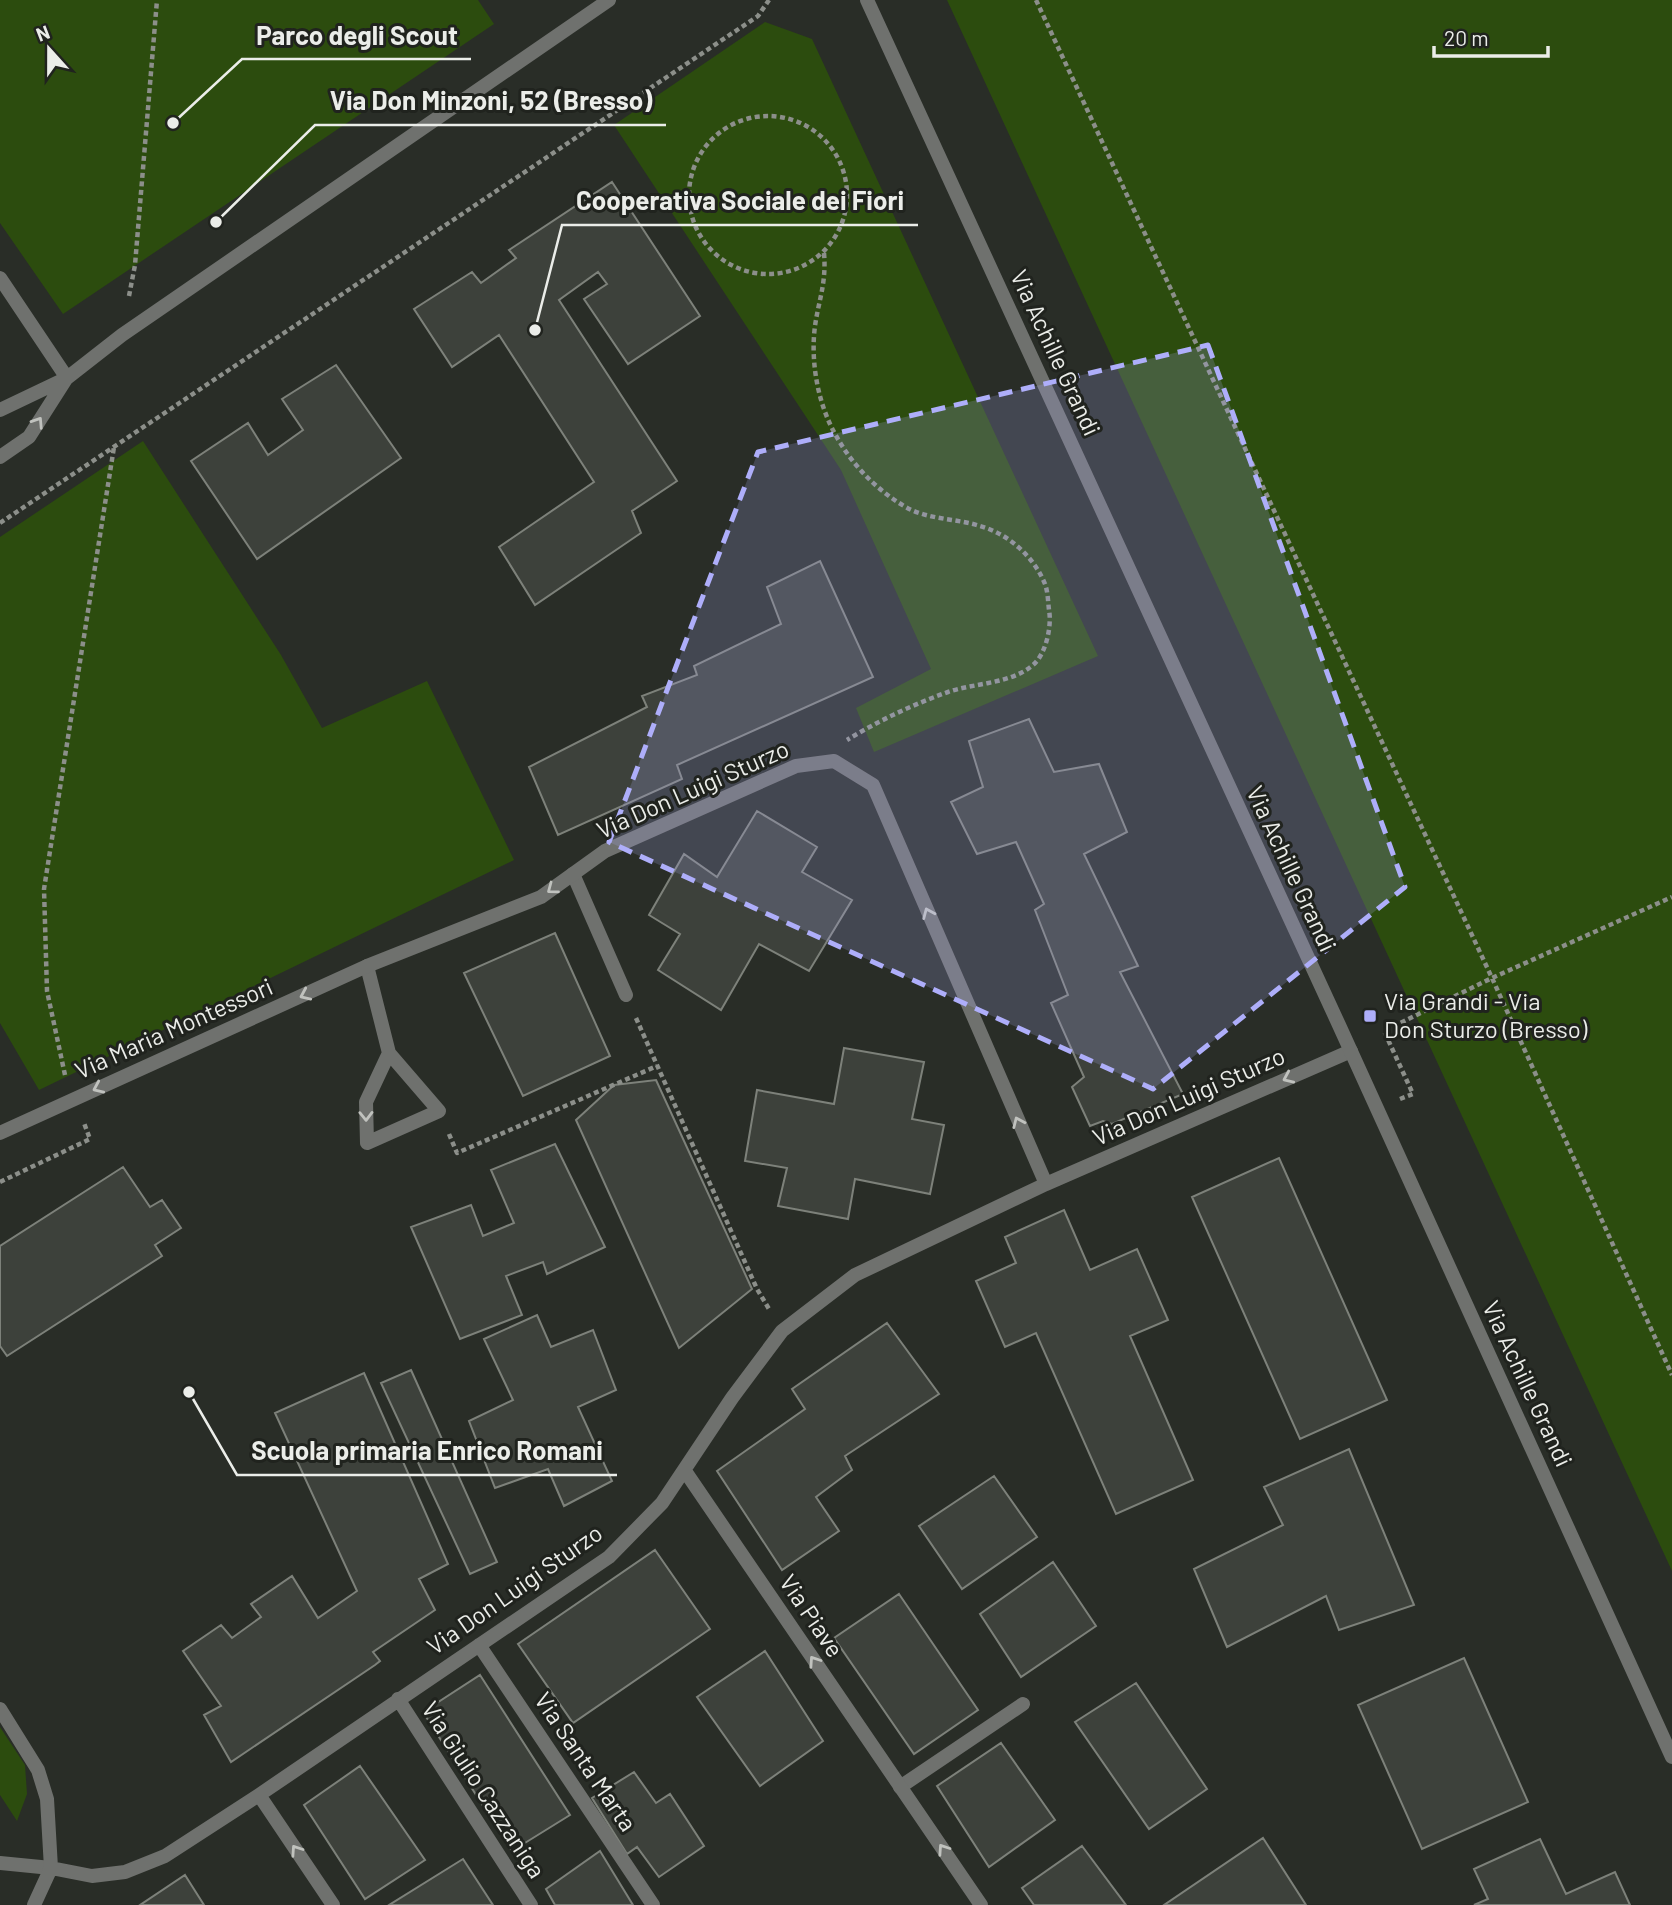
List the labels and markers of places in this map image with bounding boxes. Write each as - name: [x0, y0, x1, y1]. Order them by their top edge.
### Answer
- callout: Parco degli Scout: [242, 12, 471, 59]
- callout: Via Don Minzoni, 52 (Bresso): [315, 78, 666, 125]
- callout: Cooperativa Sociale dei Fiori: [562, 178, 918, 225]
- place label: Via Grandi - Via Don Sturzo (Bresso): [1384, 986, 1588, 1043]
- marker: Via Grandi - Via Don Sturzo (Bresso): [1362, 1008, 1378, 1024]
- callout: Scuola primaria Enrico Romani: [237, 1428, 617, 1475]

